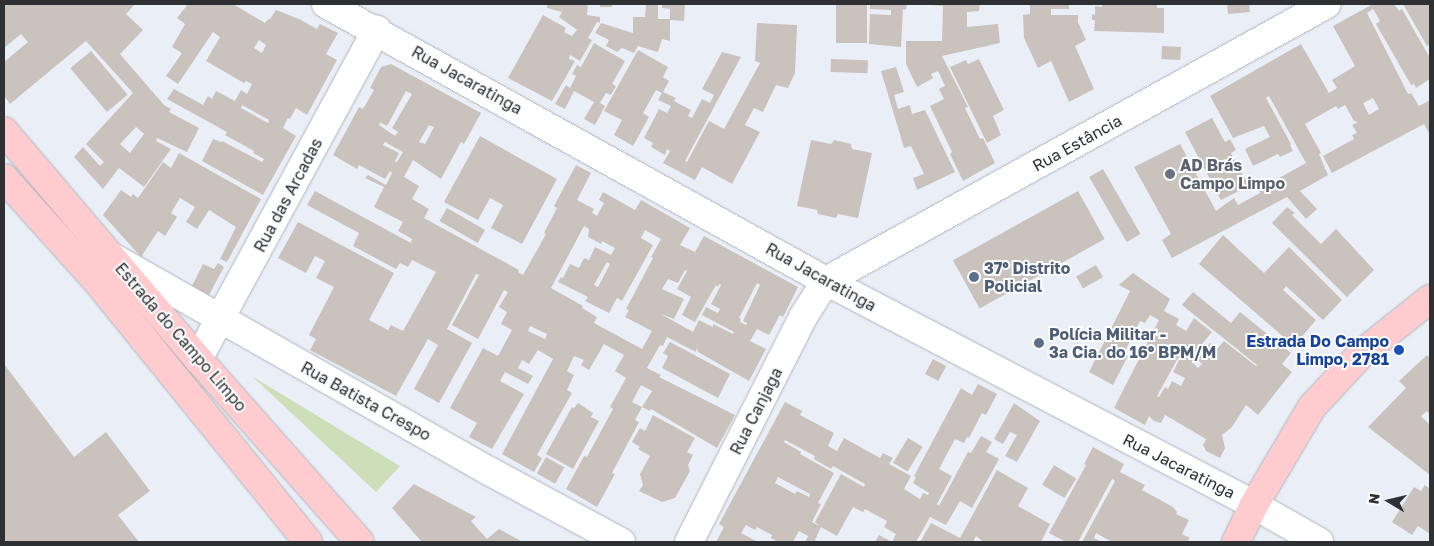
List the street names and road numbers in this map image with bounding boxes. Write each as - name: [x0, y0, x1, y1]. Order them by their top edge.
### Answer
- street label: Rua Jacaratinga: [408, 42, 526, 118]
- street label: Rua Estância: [1029, 111, 1125, 175]
- street label: Rua das Arcadas: [250, 135, 326, 255]
- street label: Rua Jacaratinga: [762, 239, 880, 315]
- street label: Estrada do Campo Limpo: [111, 259, 251, 415]
- street label: Rua Batista Crespo: [298, 357, 434, 445]
- street label: Rua Canjaga: [726, 364, 786, 458]
- street label: Rua Jacaratinga: [1120, 429, 1238, 503]

